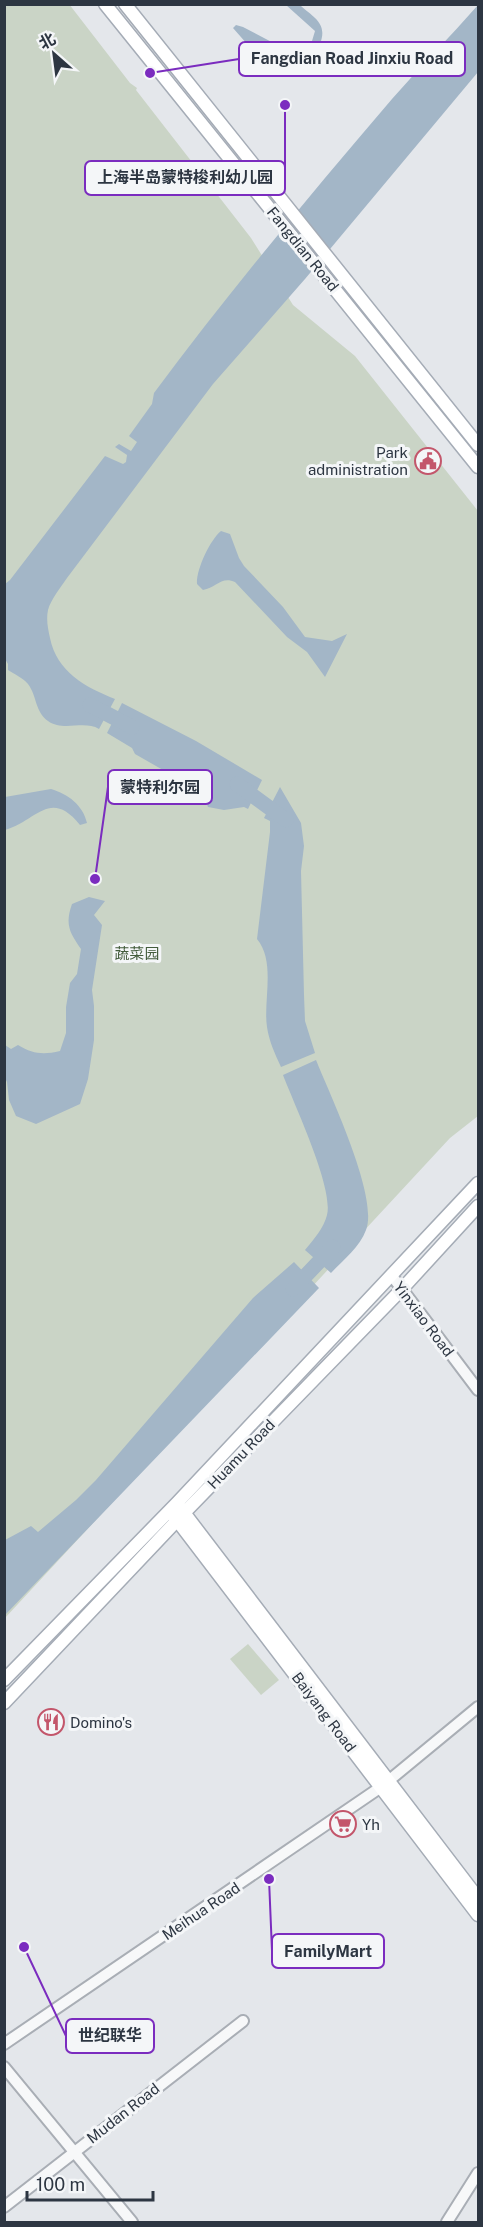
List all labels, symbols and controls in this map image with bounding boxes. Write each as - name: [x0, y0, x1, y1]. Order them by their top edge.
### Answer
- north arrow: [24, 24, 84, 84]
- text: 北: [36, 29, 59, 53]
- callout: Fangdian Road Jinxiu Road: [239, 42, 465, 76]
- text: Fangdian Road Jinxiu Road: [251, 49, 453, 68]
- callout: 上海半岛蒙特梭利幼儿园: [85, 161, 285, 195]
- text: 上海半岛蒙特梭利幼儿园: [97, 168, 273, 187]
- street label: Fangdian Road: [264, 203, 342, 295]
- place label: Park administration: [308, 444, 408, 478]
- public building icon: Park administration: [413, 446, 443, 476]
- callout: 蒙特利尔园: [108, 770, 212, 804]
- text: 蒙特利尔园: [120, 778, 200, 797]
- park label: 蔬菜园: [114, 945, 160, 962]
- street label: Yinxiao Road: [390, 1278, 458, 1360]
- street label: Huamu Road: [204, 1416, 278, 1492]
- street label: Baiyang Road: [289, 1669, 359, 1755]
- restaurant icon: Domino's: [36, 1707, 66, 1737]
- place label: Domino's: [70, 1714, 132, 1731]
- supermarket icon: Yh: [328, 1809, 358, 1839]
- place label: Yh: [362, 1816, 380, 1833]
- street label: Meihua Road: [159, 1879, 243, 1943]
- callout: FamilyMart: [272, 1934, 384, 1968]
- text: FamilyMart: [284, 1942, 372, 1961]
- callout: 世纪联华: [66, 2019, 154, 2053]
- text: 世纪联华: [78, 2026, 142, 2045]
- street label: Mudan Road: [83, 2080, 163, 2146]
- scale bar: [27, 2164, 153, 2202]
- text: 100 m: [36, 2174, 85, 2195]

